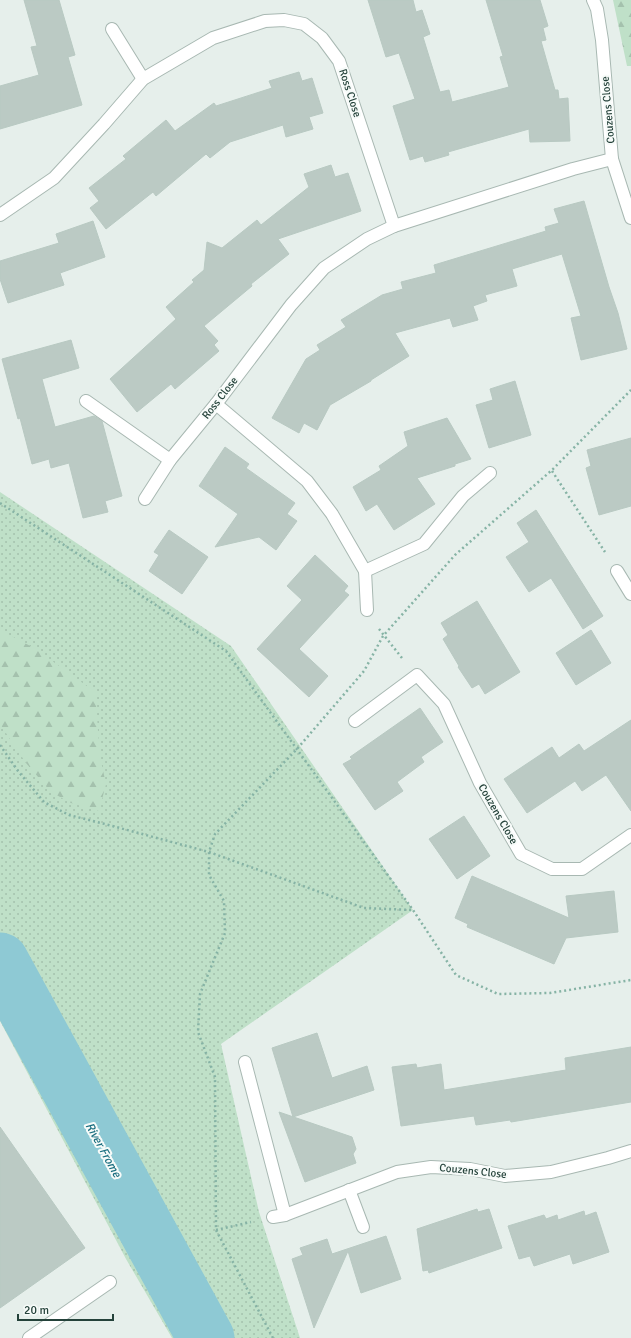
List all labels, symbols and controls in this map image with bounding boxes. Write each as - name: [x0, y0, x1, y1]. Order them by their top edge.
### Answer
- street label: Ross Close: [336, 67, 364, 119]
- street label: Couzens Close: [599, 76, 617, 144]
- street label: Ross Close: [199, 374, 241, 422]
- street label: Couzens Close: [475, 781, 521, 847]
- water label: River Frome: [82, 1120, 125, 1181]
- street label: Couzens Close: [439, 1161, 507, 1181]
- scale bar: [18, 1296, 113, 1322]
- text: 20 m: [24, 1303, 49, 1318]

